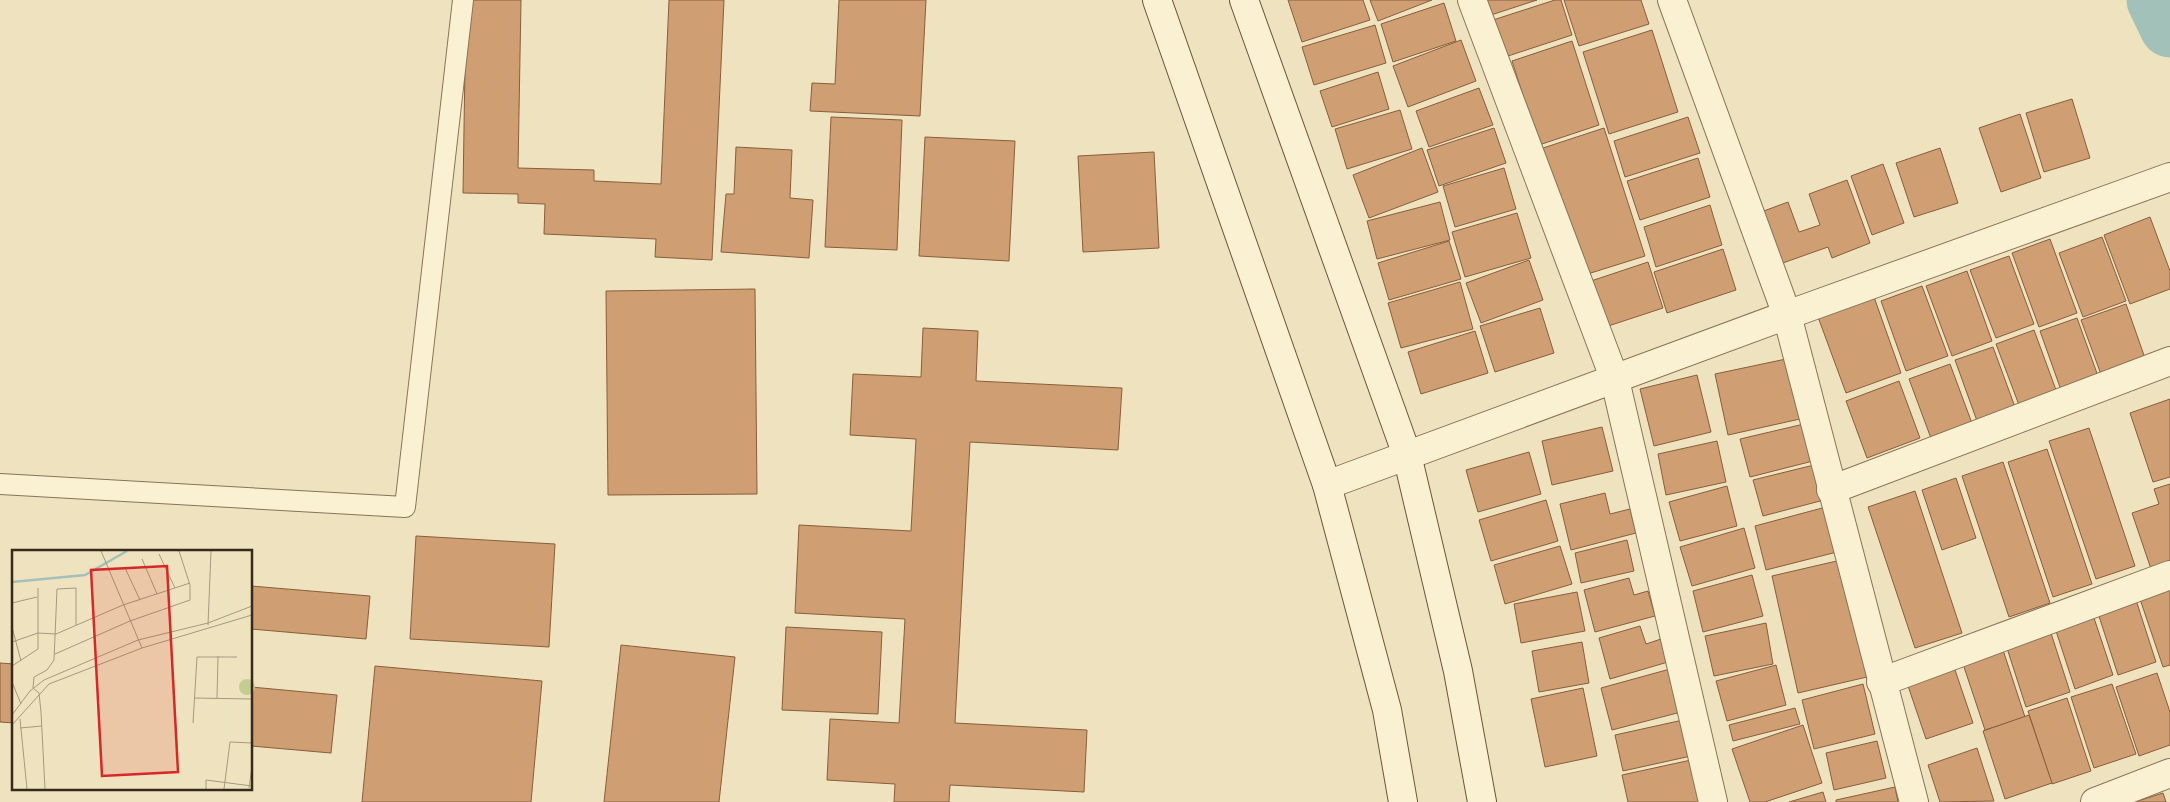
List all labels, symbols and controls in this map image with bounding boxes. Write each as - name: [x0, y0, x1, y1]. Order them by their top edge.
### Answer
- inset map: [12, 550, 252, 790]

